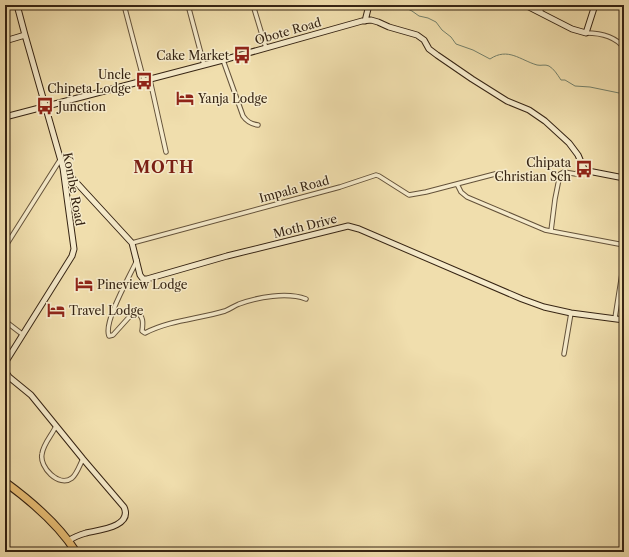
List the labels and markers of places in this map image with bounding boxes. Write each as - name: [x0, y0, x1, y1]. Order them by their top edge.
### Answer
- bus stop icon: Cake Market: [232, 45, 252, 65]
- place label: Cake Market: [156, 48, 230, 63]
- place label: Uncle Chipeta Lodge: [47, 67, 131, 96]
- bus stop icon: Uncle Chipeta Lodge: [134, 71, 154, 91]
- hotel icon: Yanja Lodge: [175, 88, 195, 108]
- place label: Yanja Lodge: [197, 91, 268, 106]
- bus stop icon: Junction: [35, 96, 55, 116]
- place label: Junction: [56, 99, 107, 114]
- place label: Chipata Christian Sch: [494, 155, 572, 184]
- bus stop icon: Chipata Christian Sch: [574, 159, 594, 179]
- hotel icon: Pineview Lodge: [74, 274, 94, 294]
- place label: Pineview Lodge: [97, 277, 188, 292]
- hotel icon: Travel Lodge: [46, 300, 66, 320]
- place label: Travel Lodge: [69, 303, 144, 318]

